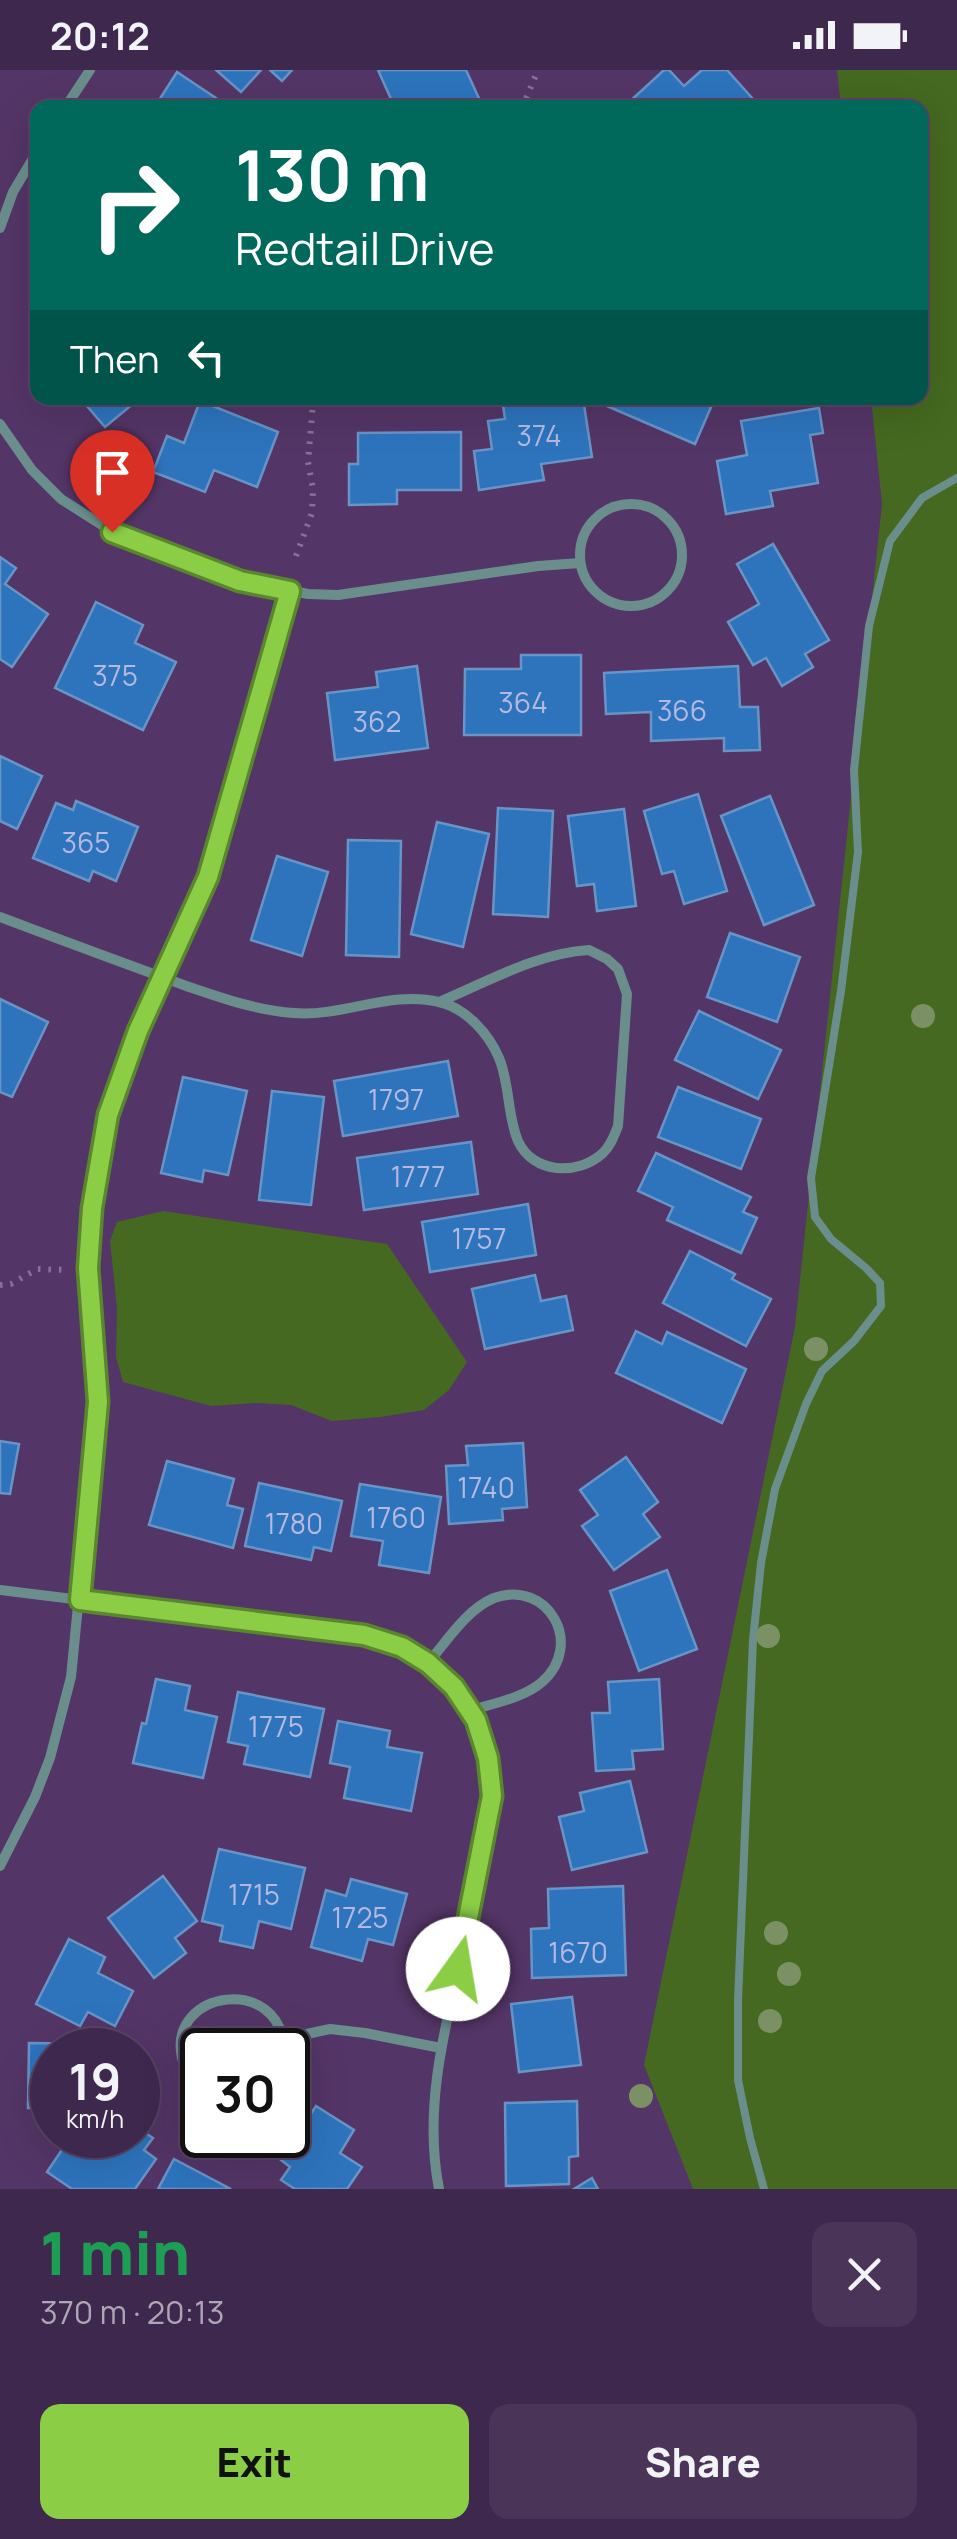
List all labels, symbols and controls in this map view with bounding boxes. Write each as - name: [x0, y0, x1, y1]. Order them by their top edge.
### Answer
- text: 20:12: [50, 9, 150, 61]
- text: 130 m: [235, 126, 429, 222]
- icon: right: [70, 140, 200, 270]
- text: Redtail Drive: [235, 217, 495, 279]
- icon: left: [179, 330, 234, 385]
- text: Then: [70, 332, 159, 384]
- house number: 374: [517, 416, 561, 454]
- pin: [70, 430, 155, 533]
- icon: arrive: [85, 445, 140, 500]
- house number: 375: [92, 656, 138, 694]
- house number: 364: [498, 683, 548, 721]
- house number: 366: [657, 691, 707, 729]
- house number: 362: [353, 702, 401, 740]
- house number: 365: [61, 823, 111, 861]
- house number: 1797: [368, 1080, 424, 1118]
- house number: 1777: [391, 1157, 445, 1195]
- house number: 1757: [451, 1219, 507, 1257]
- house number: 1740: [457, 1468, 515, 1506]
- house number: 1760: [366, 1498, 426, 1536]
- house number: 1780: [265, 1504, 323, 1542]
- house number: 1775: [248, 1707, 304, 1745]
- house number: 1715: [228, 1875, 280, 1913]
- house number: 1725: [331, 1898, 389, 1936]
- position arrow: [406, 1917, 510, 2021]
- house number: 1670: [548, 1933, 608, 1971]
- speed limit sign: 30: [180, 2028, 310, 2158]
- text: 19: [69, 2047, 121, 2115]
- text: km/h: [66, 2101, 124, 2136]
- text: 1 min: [40, 2211, 190, 2293]
- button: close: [812, 2222, 917, 2327]
- text: 370 m · 20:13: [40, 2290, 224, 2334]
- button: Exit: [40, 2404, 469, 2519]
- button: Share: [489, 2404, 917, 2519]

